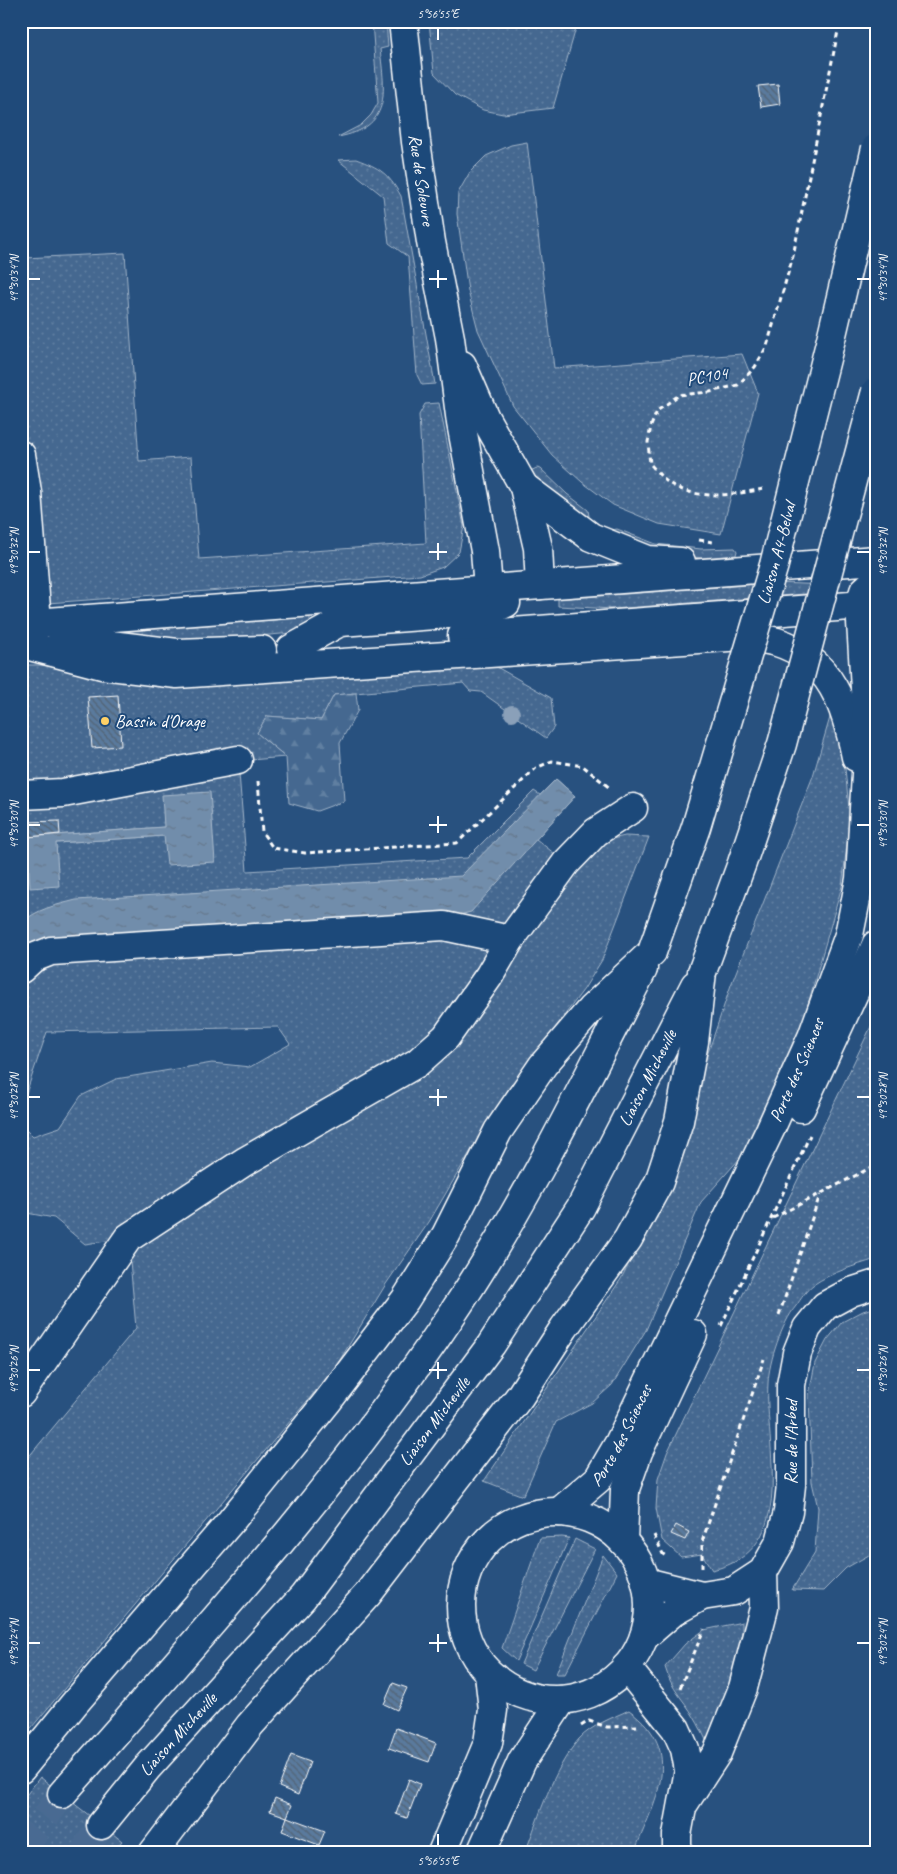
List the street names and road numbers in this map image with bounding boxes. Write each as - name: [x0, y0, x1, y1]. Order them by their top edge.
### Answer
- street label: Rue de Soleuvre: [404, 133, 440, 228]
- street label: PC104: [685, 361, 731, 390]
- street label: Liaison A4-Belval: [752, 497, 801, 607]
- street label: Porte des Sciences: [764, 1013, 830, 1125]
- street label: Liaison Micheville: [613, 1025, 682, 1130]
- street label: Liaison Micheville: [394, 1372, 475, 1470]
- street label: Porte des Sciences: [587, 1379, 657, 1491]
- street label: Rue de l'Arbed: [780, 1397, 802, 1484]
- street label: Liaison Micheville: [134, 1687, 222, 1780]

